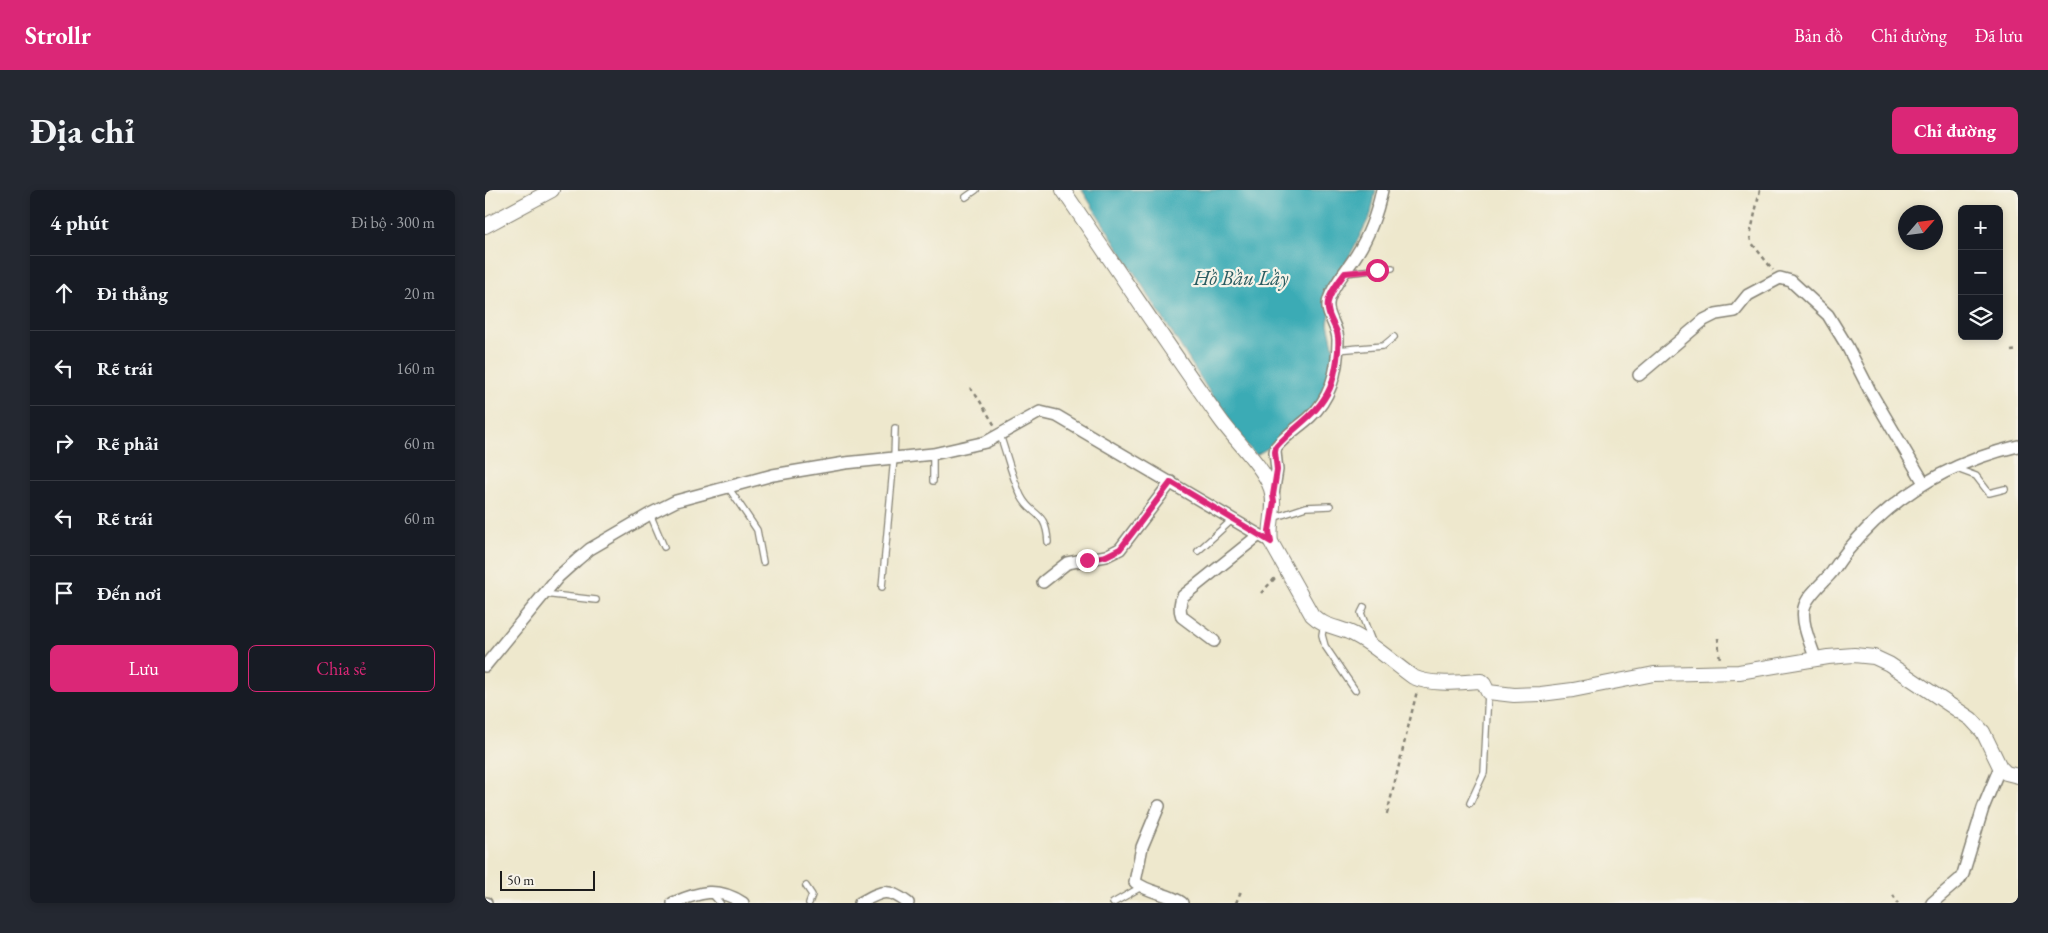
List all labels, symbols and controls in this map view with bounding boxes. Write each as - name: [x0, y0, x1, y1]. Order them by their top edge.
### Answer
- text: Strollr: [25, 20, 91, 51]
- text: Bản đồ: [1794, 24, 1843, 47]
- text: Chỉ đường: [1871, 24, 1947, 47]
- text: Đã lưu: [1975, 24, 2023, 47]
- button: Chỉ đường: [1892, 107, 2018, 154]
- text: Địa chỉ: [30, 108, 135, 153]
- north arrow: [1898, 205, 1943, 250]
- map controls: [1958, 205, 2003, 340]
- button: +: [1958, 205, 2003, 250]
- text: 4 phút: [50, 209, 109, 236]
- text: Đi bộ · 300 m: [351, 212, 435, 233]
- button: −: [1958, 250, 2003, 295]
- route start: [1366, 259, 1389, 282]
- water label: Hồ Bầu Lầy: [1192, 264, 1289, 291]
- icon: ahead: [50, 279, 78, 307]
- text: Đi thẳng: [97, 281, 168, 306]
- text: 20 m: [404, 283, 435, 304]
- button: layers: [1958, 295, 2003, 340]
- icon: left: [50, 354, 78, 382]
- text: Rẽ trái: [97, 356, 153, 381]
- text: 160 m: [396, 358, 435, 379]
- icon: right: [50, 429, 78, 457]
- text: Rẽ phải: [97, 431, 159, 456]
- text: 60 m: [404, 433, 435, 454]
- icon: left: [50, 504, 78, 532]
- text: Rẽ trái: [97, 506, 153, 531]
- text: 60 m: [404, 508, 435, 529]
- route end: [1076, 549, 1099, 572]
- icon: arrive: [50, 579, 78, 607]
- text: Đến nơi: [97, 581, 161, 606]
- button: Lưu: [50, 645, 238, 692]
- button: Chia sẻ: [248, 645, 435, 692]
- scale bar: [500, 868, 595, 891]
- text: 50 m: [507, 871, 534, 889]

